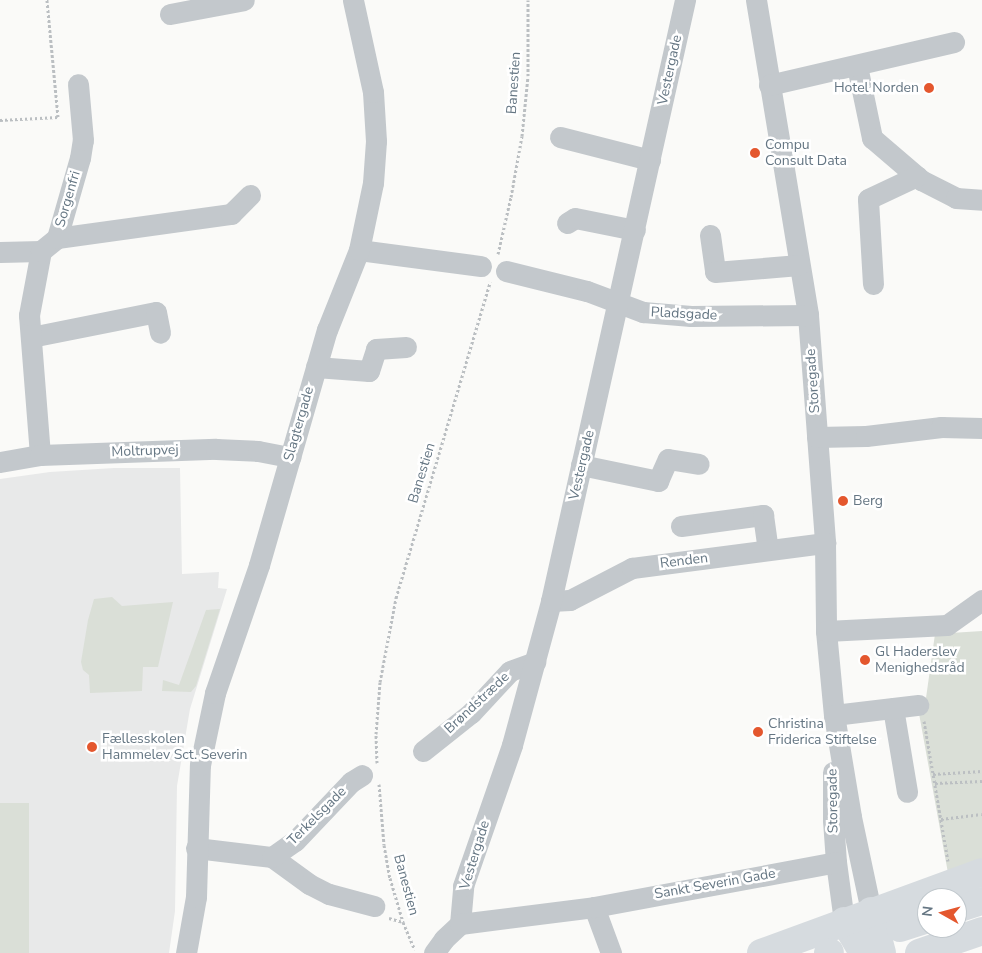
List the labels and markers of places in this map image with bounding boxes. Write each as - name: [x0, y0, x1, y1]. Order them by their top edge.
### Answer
- place label: Hotel Norden: [834, 80, 919, 96]
- marker: Hotel Norden: [923, 82, 935, 94]
- place label: Compu Consult Data: [765, 137, 847, 170]
- marker: Compu Consult Data: [749, 147, 761, 159]
- place label: Berg: [853, 493, 883, 509]
- marker: Berg: [837, 495, 849, 507]
- place label: Gl Haderslev Menighedsråd: [875, 644, 965, 676]
- marker: Gl Haderslev Menighedsråd: [859, 654, 871, 666]
- place label: Christina Friderica Stiftelse: [768, 716, 877, 749]
- marker: Christina Friderica Stiftelse: [752, 726, 764, 738]
- place label: Fællesskolen Hammelev Sct. Severin: [102, 731, 247, 764]
- marker: Fællesskolen Hammelev Sct. Severin: [86, 741, 98, 753]

